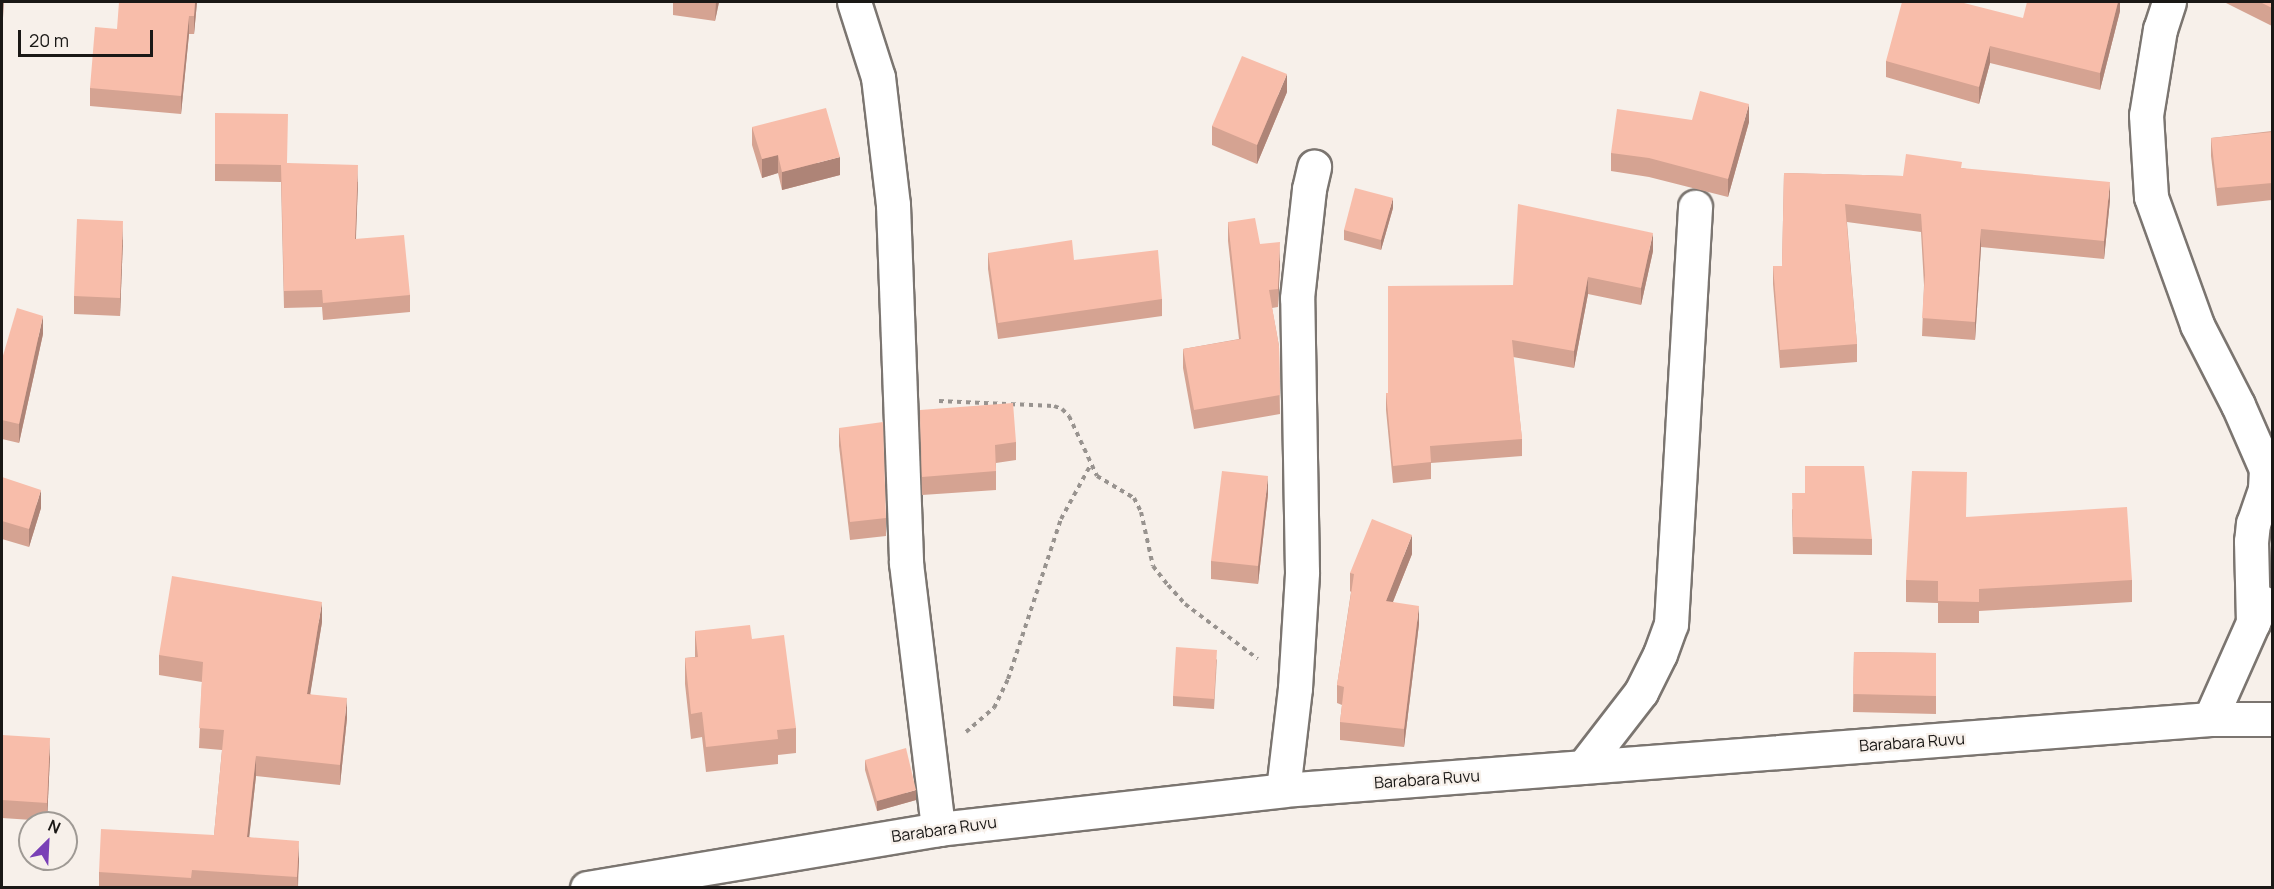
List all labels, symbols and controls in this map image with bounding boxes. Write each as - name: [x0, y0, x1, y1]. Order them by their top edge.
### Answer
- scale bar: [21, 18, 156, 56]
- text: 20 m: [29, 28, 69, 52]
- street label: Barabara Ruvu: [1858, 729, 1966, 755]
- street label: Barabara Ruvu: [1373, 766, 1481, 792]
- north arrow: [18, 811, 78, 871]
- street label: Barabara Ruvu: [890, 812, 998, 846]
- text: N: [45, 814, 64, 839]

